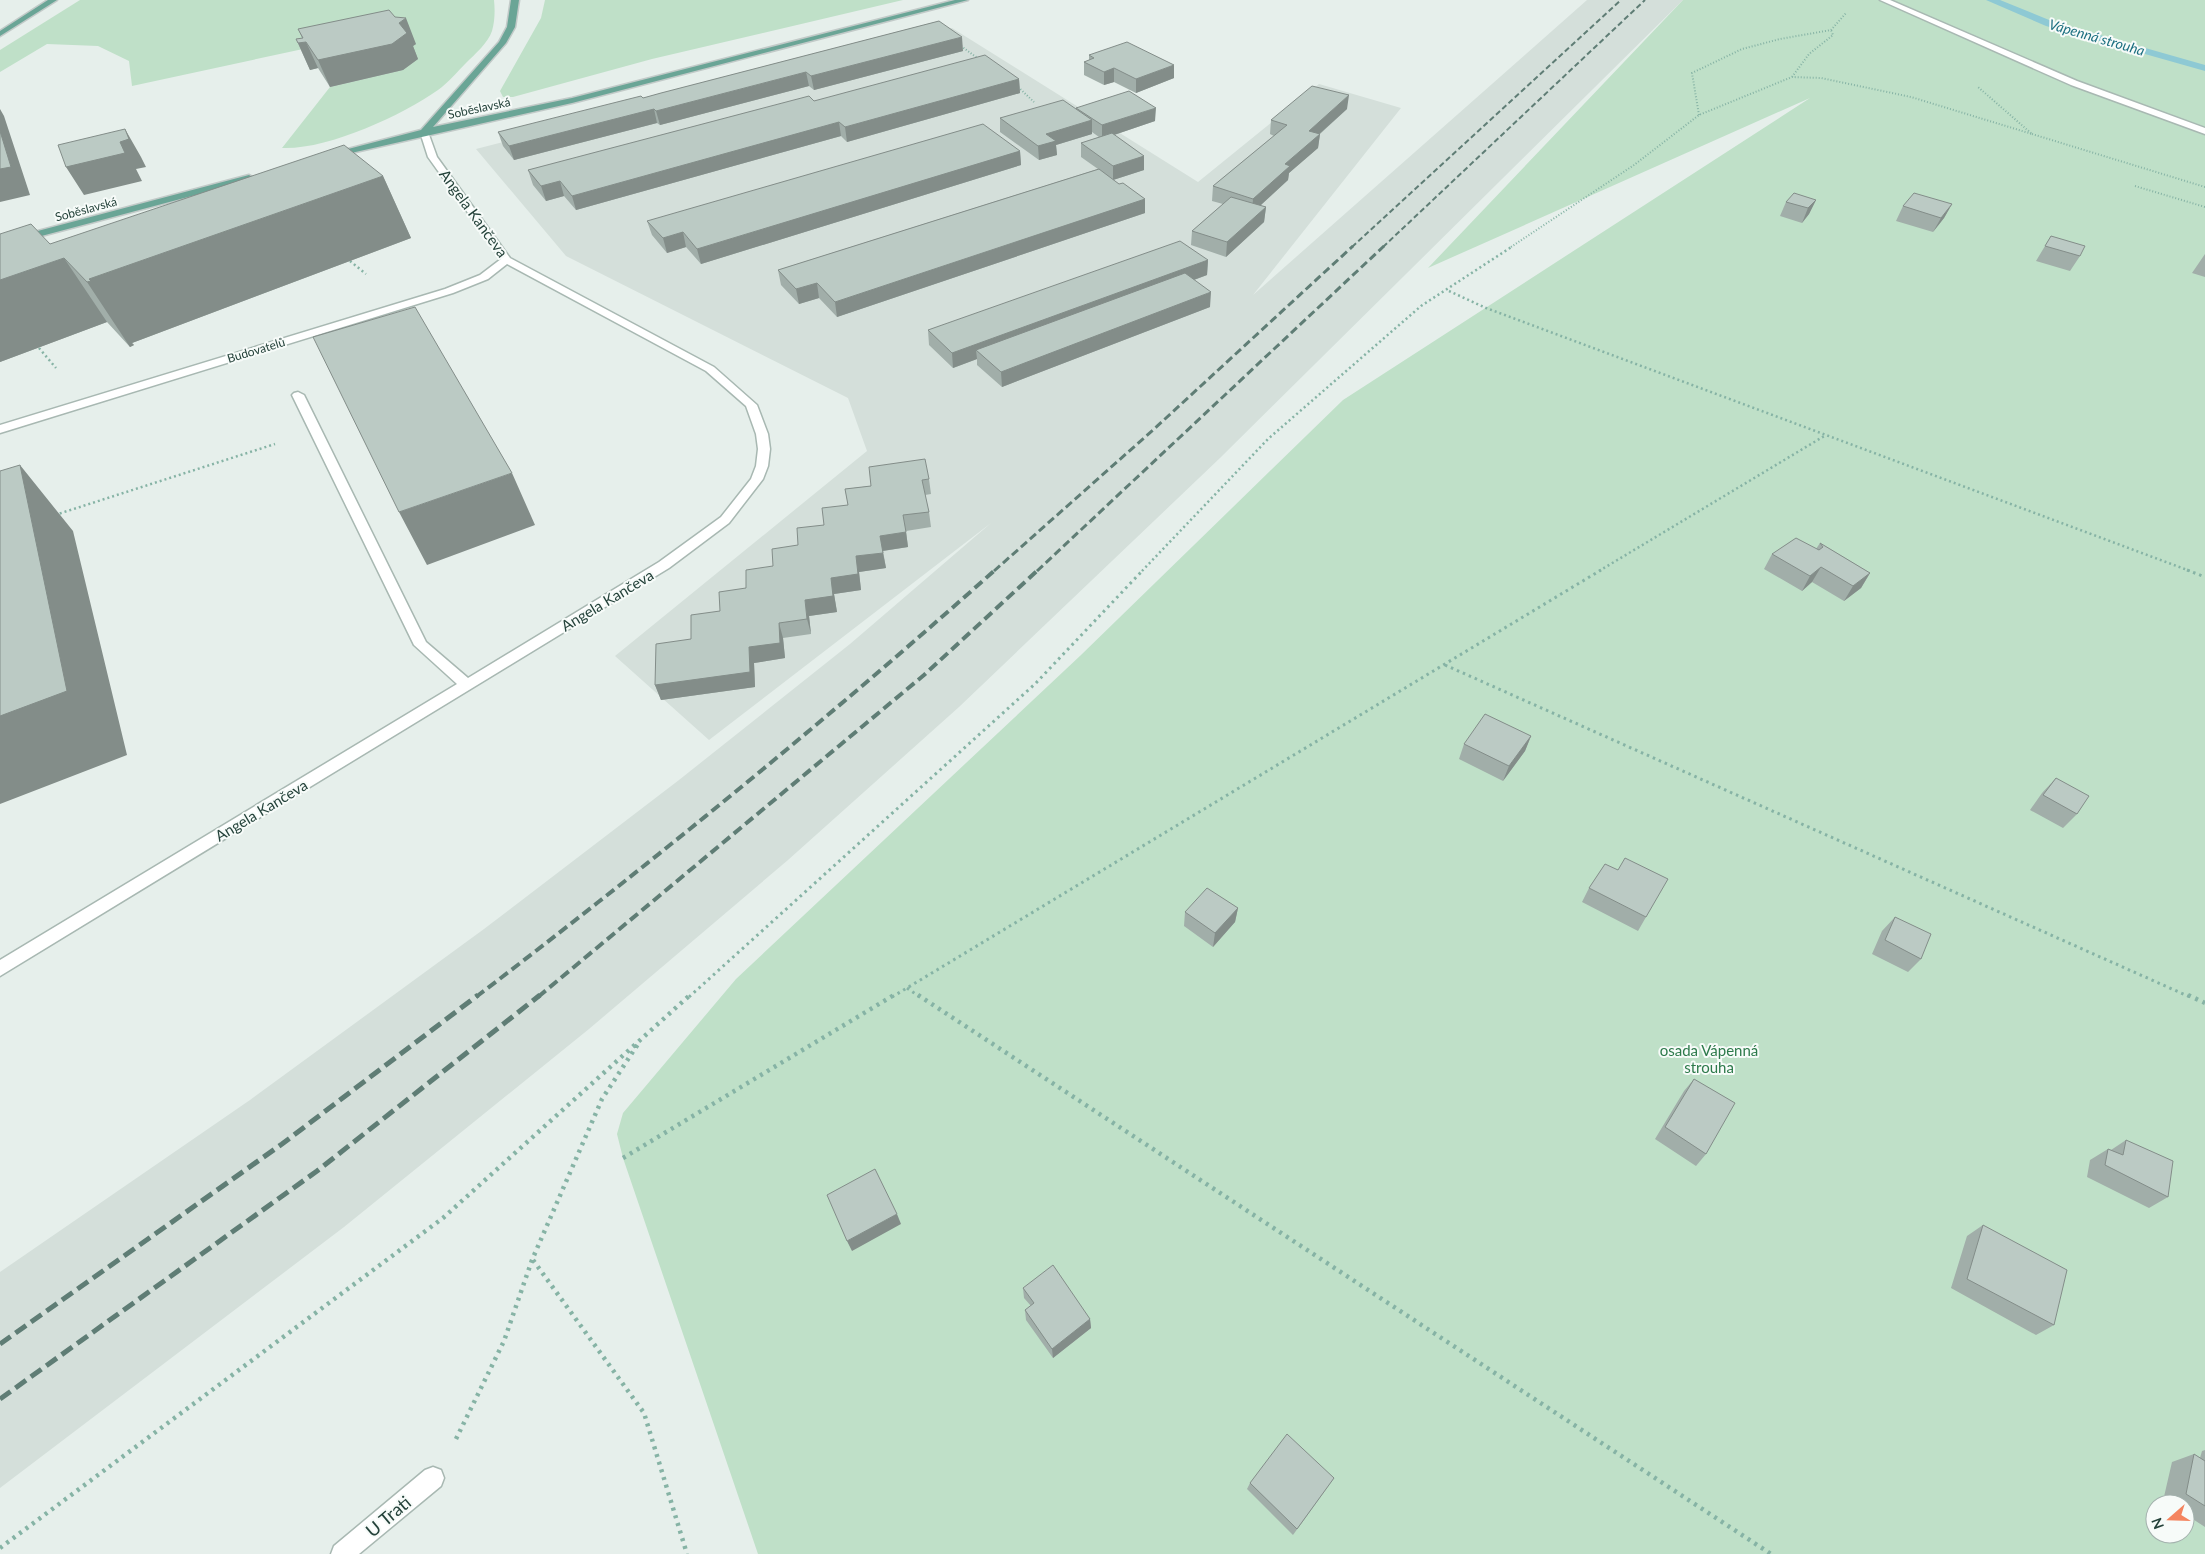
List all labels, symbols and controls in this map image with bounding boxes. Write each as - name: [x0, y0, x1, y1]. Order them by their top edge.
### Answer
- water label: Vápenná strouha: [2047, 15, 2147, 59]
- street label: Soběslavská: [446, 94, 512, 122]
- street label: Angela Kančeva: [436, 165, 512, 261]
- street label: Soběslavská: [53, 194, 119, 224]
- street label: Budovatelů: [225, 334, 287, 366]
- street label: Angela Kančeva: [558, 565, 656, 635]
- street label: Angela Kančeva: [212, 775, 310, 845]
- park label: osada Vápenná strouha: [1660, 1041, 1758, 1076]
- street label: U Trati: [361, 1491, 415, 1541]
- north arrow: [2145, 1494, 2195, 1544]
- text: N: [2147, 1516, 2167, 1532]

